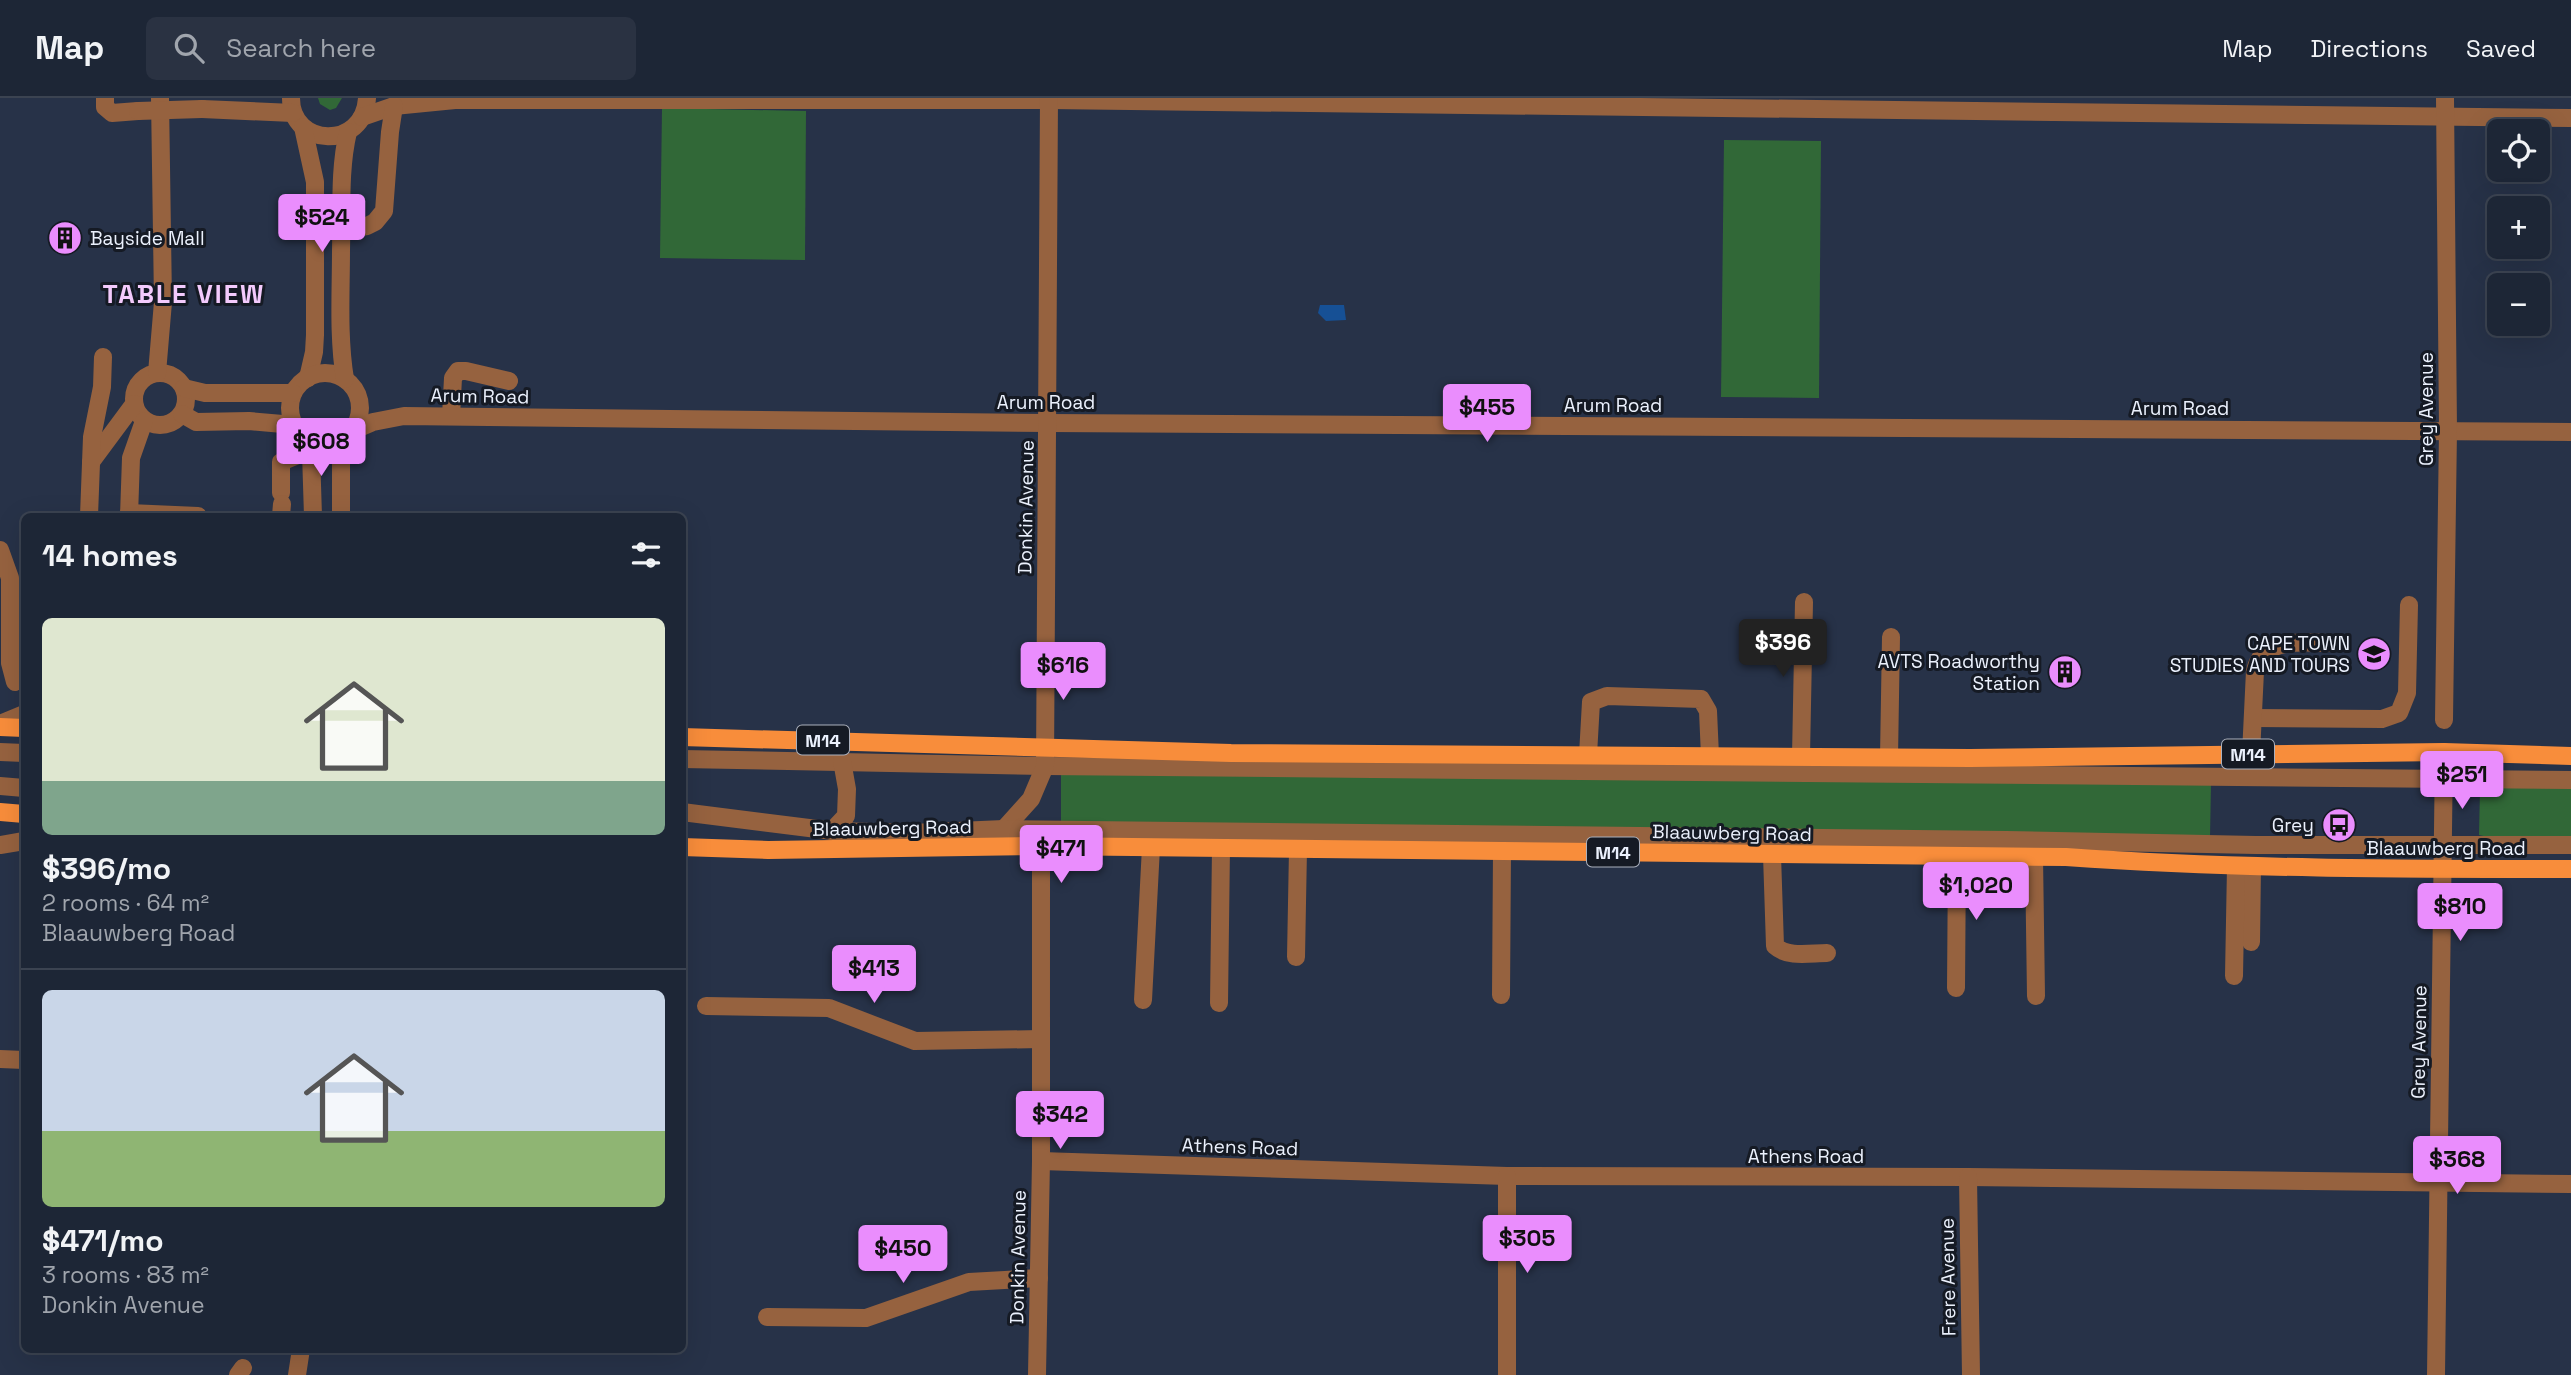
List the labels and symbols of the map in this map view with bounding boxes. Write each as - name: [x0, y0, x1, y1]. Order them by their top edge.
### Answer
- pin: $524: [281, 194, 363, 254]
- building icon: Bayside Mall: [46, 219, 84, 257]
- place label: Bayside Mall: [90, 226, 205, 251]
- district label: TABLE VIEW: [103, 277, 265, 311]
- street label: Grey Avenue: [2414, 352, 2439, 466]
- street label: Arum Road: [430, 383, 530, 409]
- pin: $455: [1446, 384, 1528, 444]
- street label: Arum Road: [997, 390, 1095, 415]
- street label: Arum Road: [1564, 393, 1662, 418]
- street label: Arum Road: [2131, 396, 2229, 421]
- pin: $608: [280, 418, 362, 478]
- street label: Donkin Avenue: [1012, 440, 1040, 574]
- pin: $396: [1742, 620, 1824, 679]
- place label: CAPE TOWN STUDIES AND TOURS: [2170, 631, 2350, 678]
- school or university icon: CAPE TOWN STUDIES AND TOURS: [2355, 635, 2393, 673]
- pin: $616: [1022, 642, 1104, 702]
- place label: AVTS Roadworthy Station: [1877, 649, 2040, 696]
- building icon: AVTS Roadworthy Station: [2046, 653, 2084, 691]
- road number: M14: [797, 726, 849, 754]
- road number: M14: [2222, 740, 2274, 768]
- pin: $251: [2421, 752, 2503, 811]
- bus stop icon: Grey: [2320, 806, 2358, 844]
- place label: Grey: [2272, 813, 2314, 838]
- street label: Blaauwberg Road: [812, 814, 972, 842]
- street label: Blaauwberg Road: [1652, 819, 1812, 847]
- pin: $471: [1020, 826, 1102, 885]
- street label: Blaauwberg Road: [2366, 836, 2526, 861]
- road number: M14: [1587, 838, 1639, 866]
- pin: $1,020: [1919, 862, 2033, 922]
- pin: $810: [2419, 884, 2501, 943]
- pin: $413: [833, 946, 915, 1005]
- street label: Grey Avenue: [2406, 985, 2432, 1099]
- pin: $342: [1019, 1091, 1101, 1151]
- street label: Athens Road: [1181, 1132, 1299, 1162]
- pin: $368: [2416, 1136, 2498, 1196]
- street label: Athens Road: [1748, 1144, 1864, 1169]
- street label: Donkin Avenue: [1004, 1190, 1032, 1324]
- pin: $305: [1486, 1216, 1568, 1275]
- street label: Frere Avenue: [1934, 1218, 1962, 1336]
- pin: $450: [862, 1226, 944, 1285]

